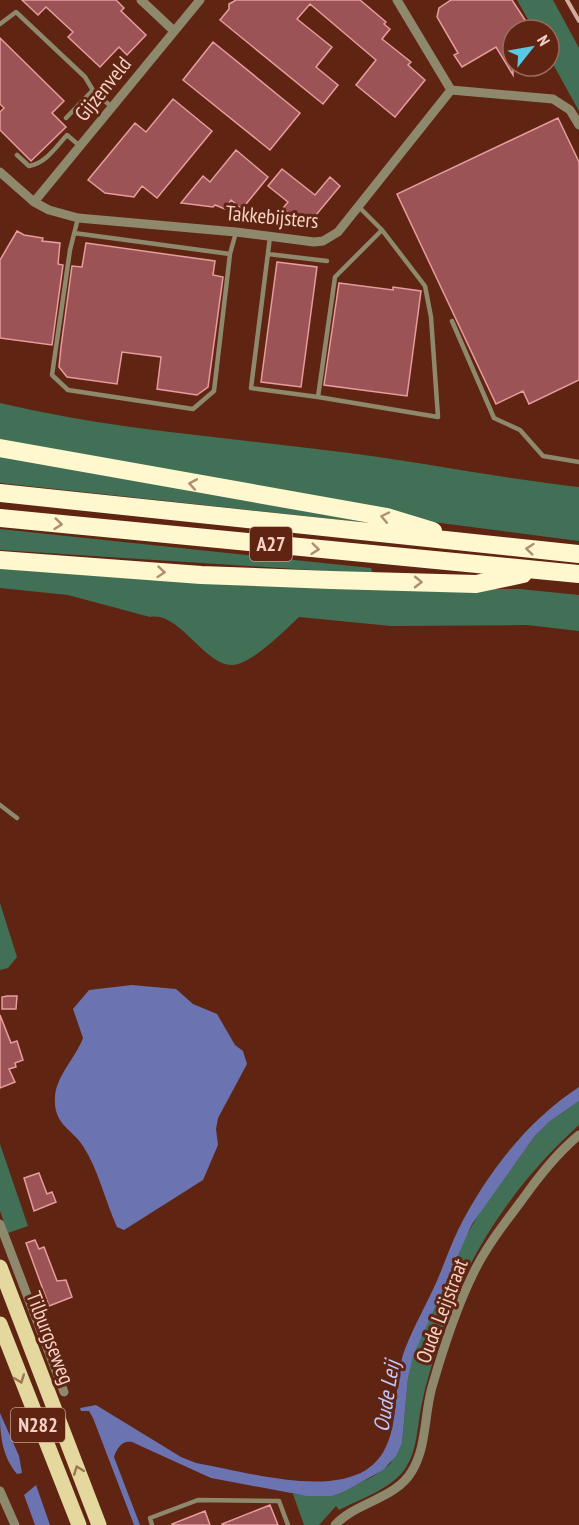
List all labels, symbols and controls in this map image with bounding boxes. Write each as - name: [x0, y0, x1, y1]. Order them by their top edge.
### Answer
- north arrow: [501, 18, 561, 78]
- text: N: [533, 31, 555, 49]
- street label: Gijzenveld: [68, 51, 137, 126]
- street label: Takkebijsters: [224, 199, 320, 234]
- one-way arrow: [188, 478, 197, 490]
- one-way arrow: [380, 512, 390, 525]
- one-way arrow: [54, 517, 63, 530]
- road number: A27: [250, 527, 292, 561]
- one-way arrow: [310, 542, 320, 555]
- one-way arrow: [526, 543, 535, 556]
- one-way arrow: [156, 565, 165, 578]
- one-way arrow: [414, 576, 423, 588]
- street label: Oude Leijstraat: [409, 1255, 474, 1367]
- street label: Tilburgseweg: [20, 1288, 81, 1388]
- water label: Oude Leij: [367, 1355, 406, 1434]
- one-way arrow: [13, 1374, 26, 1384]
- road number: N282: [11, 1408, 65, 1442]
- one-way arrow: [72, 1466, 85, 1476]

